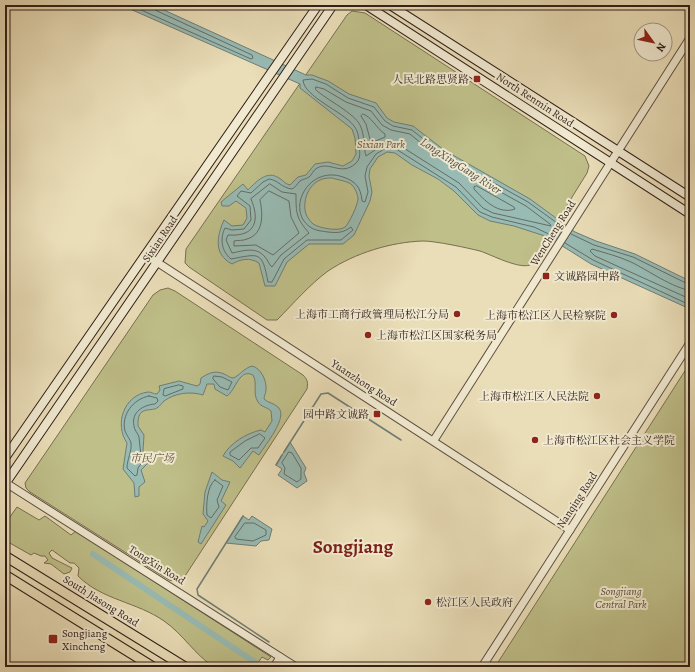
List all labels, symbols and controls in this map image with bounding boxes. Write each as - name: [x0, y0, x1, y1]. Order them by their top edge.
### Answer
- north arrow: [633, 22, 673, 62]
- text: N: [652, 40, 669, 55]
- street label: North Renmin Road: [493, 69, 577, 131]
- place label: 人民北路思贤路: [392, 72, 469, 87]
- marker: 人民北路思贤路: [472, 74, 482, 84]
- water label: LongXingGang River: [417, 134, 505, 199]
- park label: Sixian Park: [357, 137, 405, 152]
- street label: WenCheng Road: [526, 197, 579, 269]
- street label: Sixian Road: [139, 213, 181, 265]
- place label: 文诚路园中路: [554, 269, 620, 284]
- marker: 文诚路园中路: [541, 271, 551, 281]
- place label: 上海市工商行政管理局松江分局: [295, 307, 449, 322]
- place label: 上海市松江区人民检察院: [485, 308, 606, 323]
- marker: 上海市工商行政管理局松江分局: [452, 309, 462, 319]
- marker: 上海市松江区人民检察院: [609, 310, 619, 320]
- place label: 上海市松江区国家税务局: [376, 328, 497, 343]
- marker: 上海市松江区国家税务局: [363, 330, 373, 340]
- street label: Yuanzhong Road: [327, 356, 400, 410]
- place label: 上海市松江区人民法院: [479, 389, 589, 404]
- marker: 上海市松江区人民法院: [592, 391, 602, 401]
- place label: 园中路文诚路: [303, 407, 369, 422]
- marker: 园中路文诚路: [372, 409, 382, 419]
- place label: 上海市松江区社会主义学院: [543, 433, 675, 448]
- marker: 上海市松江区社会主义学院: [530, 435, 540, 445]
- park label: 市民广场: [130, 451, 175, 466]
- street label: Nanqing Road: [553, 469, 601, 531]
- district label: Songjiang: [313, 534, 394, 560]
- street label: TongXin Road: [126, 542, 188, 588]
- street label: South Jiasong Road: [60, 572, 142, 630]
- park label: Songjiang Central Park: [595, 584, 647, 612]
- place label: 松江区人民政府: [436, 595, 513, 610]
- marker: 松江区人民政府: [423, 597, 433, 607]
- place label: Songjiang Xincheng: [62, 626, 108, 654]
- marker: Songjiang Xincheng: [47, 633, 59, 645]

